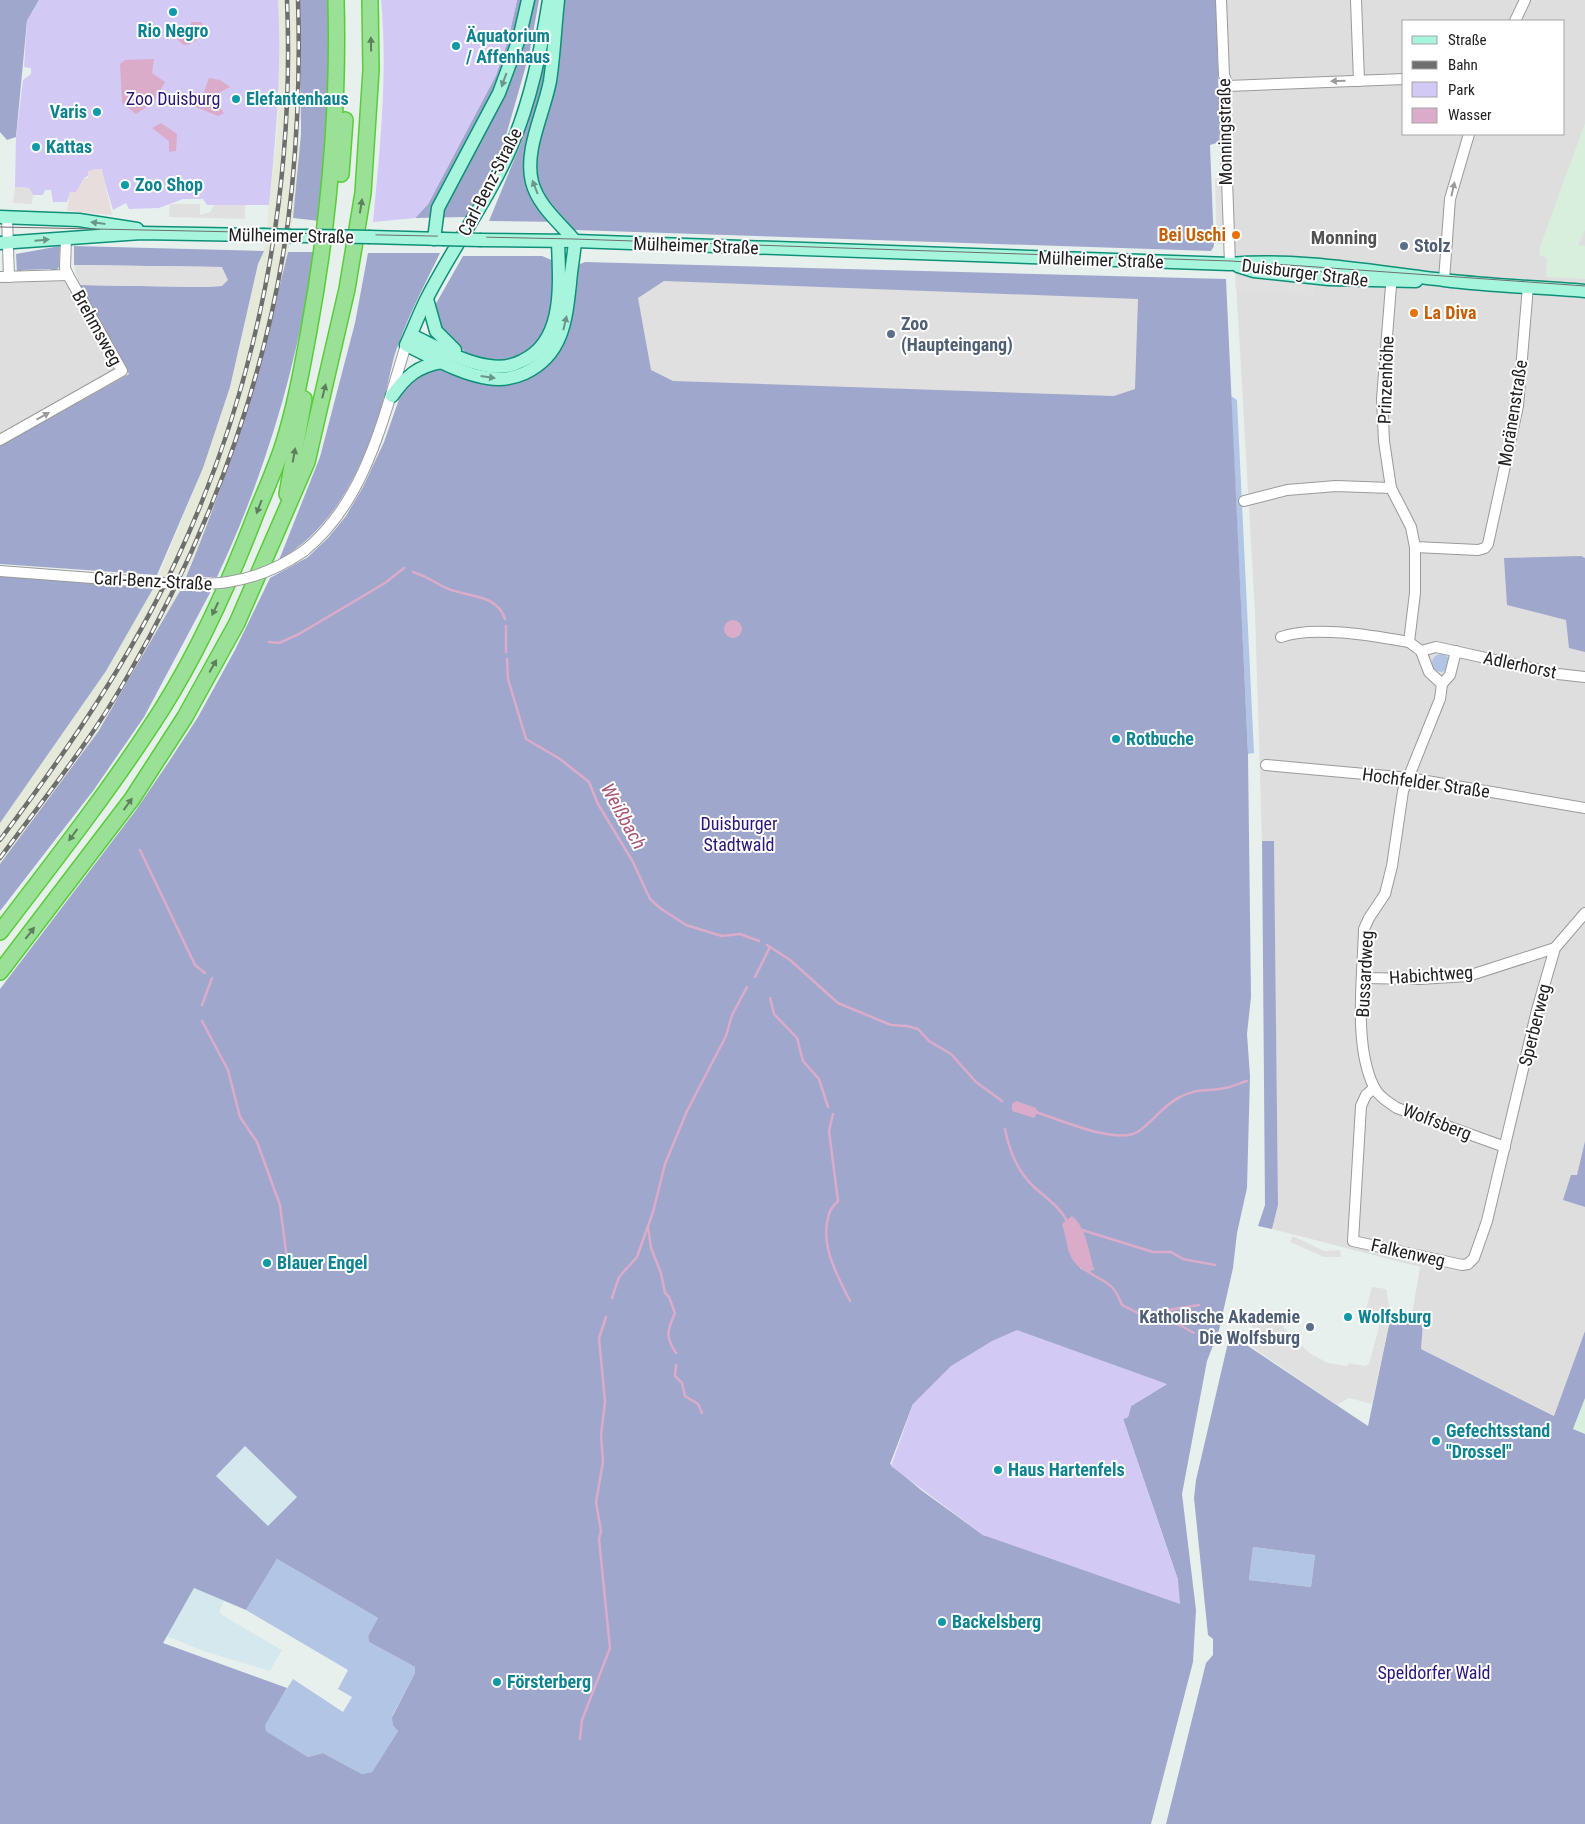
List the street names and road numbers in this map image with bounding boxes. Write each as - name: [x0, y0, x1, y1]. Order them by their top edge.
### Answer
- street label: Monningstraße: [1213, 78, 1236, 186]
- street label: Carl-Benz-Straße: [453, 124, 526, 239]
- street label: Mülheimer Straße: [228, 224, 354, 247]
- street label: Mülheimer Straße: [633, 233, 759, 258]
- street label: Mülheimer Straße: [1038, 247, 1164, 272]
- street label: Duisburger Straße: [1241, 254, 1370, 291]
- street label: Brehmsweg: [68, 286, 127, 369]
- street label: Prinzenhöhe: [1373, 336, 1398, 424]
- street label: Moränenstraße: [1494, 358, 1531, 468]
- street label: Carl-Benz-Straße: [93, 567, 213, 594]
- street label: Adlerhorst: [1482, 647, 1559, 682]
- street label: Hochfelder Straße: [1361, 763, 1491, 802]
- street label: Bussardweg: [1352, 930, 1377, 1018]
- street label: Habichtweg: [1388, 961, 1474, 988]
- street label: Sperberweg: [1514, 982, 1555, 1068]
- street label: Wolfsberg: [1400, 1099, 1475, 1144]
- street label: Falkenweg: [1369, 1234, 1447, 1271]

